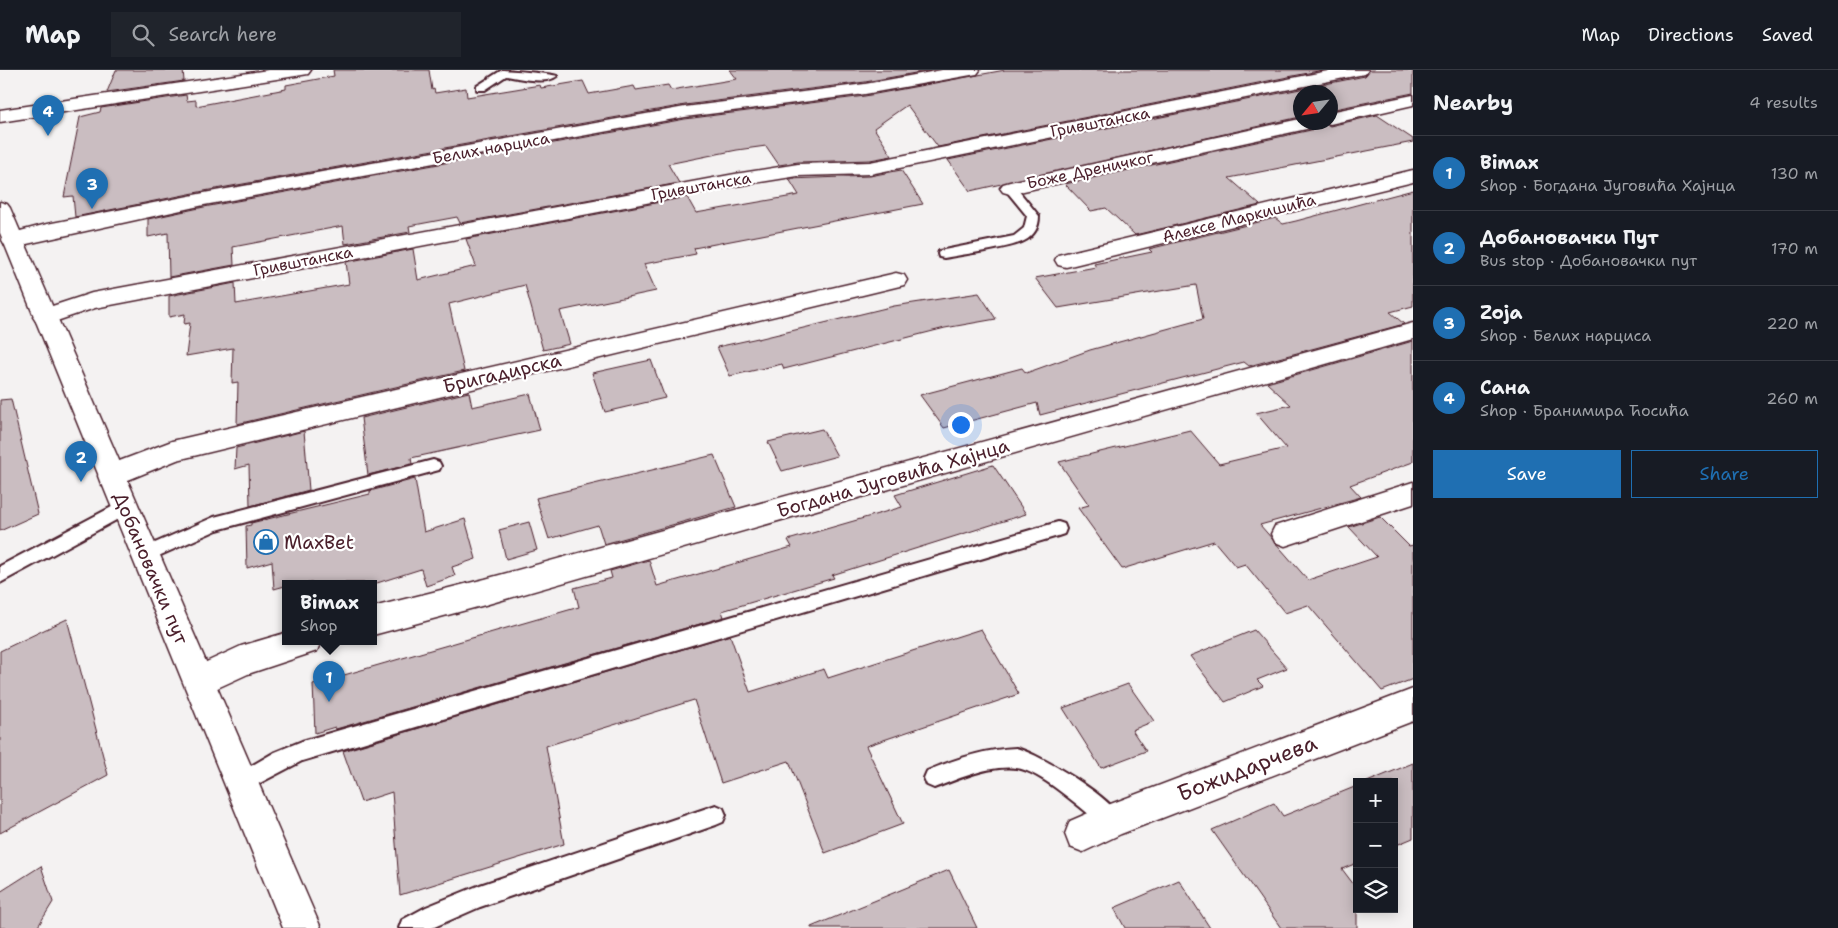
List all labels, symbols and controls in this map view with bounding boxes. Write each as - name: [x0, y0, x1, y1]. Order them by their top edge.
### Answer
- search box: [111, 12, 461, 57]
- text: Map: [25, 19, 81, 51]
- icon: search: [129, 21, 157, 49]
- text: Search here: [169, 22, 277, 47]
- text: Map: [1582, 23, 1620, 47]
- text: Directions: [1648, 23, 1734, 47]
- text: Saved: [1762, 23, 1813, 47]
- north arrow: [1293, 85, 1338, 130]
- text: Nearby: [1433, 89, 1513, 117]
- text: 4 results: [1749, 92, 1818, 113]
- pin: 4: [32, 95, 64, 136]
- street label: Гривштанска: [1048, 102, 1152, 142]
- street label: Белих нарциса: [431, 127, 551, 169]
- street label: Боже Дреничког: [1025, 146, 1156, 194]
- text: Bimax: [1480, 150, 1539, 175]
- text: 1: [1445, 163, 1453, 184]
- text: 130 m: [1771, 163, 1818, 184]
- street label: Гривштанска: [649, 167, 753, 205]
- pin: 3: [76, 168, 108, 209]
- text: Shop · Богдана Југовића Хајнца: [1480, 175, 1735, 196]
- street label: Алексе Маркишића: [1160, 189, 1318, 247]
- text: Добановачки Пут: [1480, 225, 1659, 250]
- text: 2: [1443, 238, 1455, 259]
- text: 170 m: [1771, 238, 1818, 259]
- street label: Гривштанска: [251, 241, 355, 281]
- text: Bus stop · Добановачки пут: [1480, 250, 1697, 271]
- text: Zoja: [1480, 300, 1523, 325]
- text: 3: [1443, 313, 1455, 334]
- text: 220 m: [1766, 313, 1818, 334]
- text: Shop · Белих нарциса: [1480, 325, 1651, 346]
- street label: Бригадирска: [440, 347, 564, 399]
- text: Сана: [1480, 375, 1530, 400]
- text: 4: [1443, 388, 1455, 409]
- text: 260 m: [1766, 388, 1818, 409]
- text: Shop · Бранимира Ћосића: [1480, 400, 1689, 421]
- your location: [948, 412, 974, 438]
- street label: Богдана Југовића Хајнца: [774, 433, 1012, 523]
- pin: 2: [65, 441, 97, 482]
- button: Save: [1433, 450, 1621, 498]
- button: Share: [1631, 450, 1818, 498]
- street label: Добановачки пут: [108, 488, 194, 648]
- shop icon: MaxBet: [253, 529, 279, 555]
- place label: MaxBet: [284, 530, 354, 555]
- popup: [282, 580, 377, 645]
- text: Bimax: [300, 590, 359, 615]
- text: Shop: [300, 615, 337, 636]
- pin: 1: [313, 661, 345, 702]
- street label: Божидарчева: [1173, 728, 1321, 808]
- map controls: [1353, 778, 1398, 913]
- button: +: [1353, 778, 1398, 823]
- button: −: [1353, 823, 1398, 868]
- button: layers: [1353, 868, 1398, 913]

